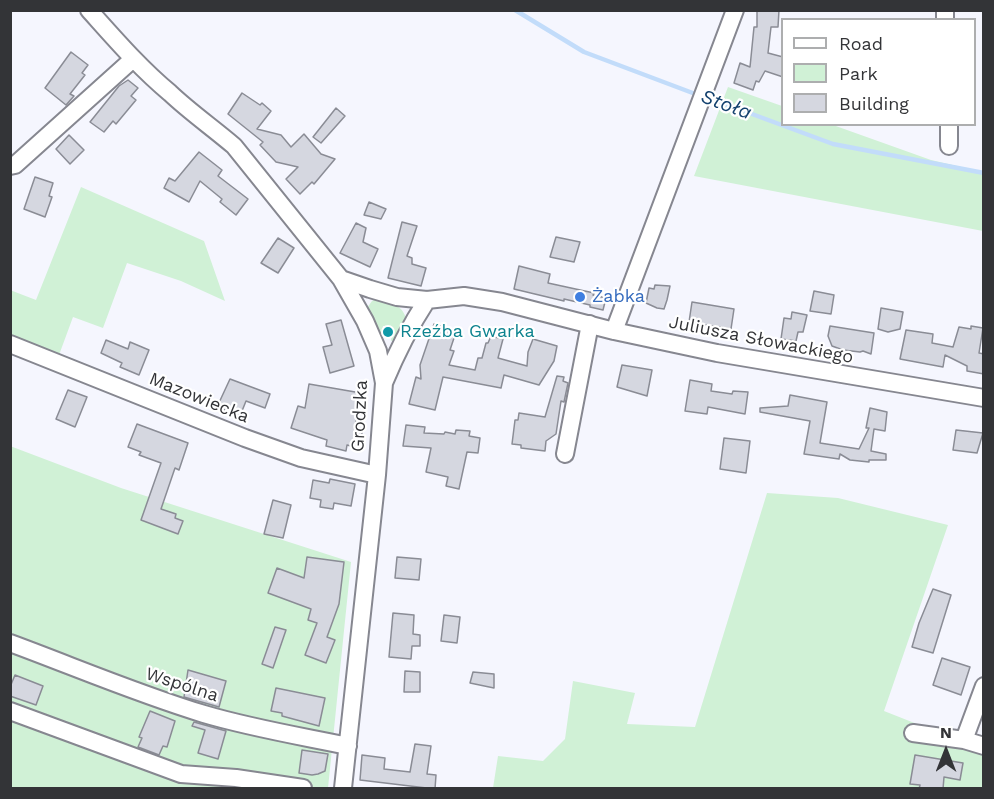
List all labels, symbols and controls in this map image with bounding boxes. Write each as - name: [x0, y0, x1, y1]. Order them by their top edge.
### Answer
- legend: [781, 18, 976, 126]
- text: Road: [839, 33, 883, 54]
- text: Park: [839, 63, 878, 84]
- water label: Stoła: [697, 85, 755, 125]
- text: Building: [839, 93, 909, 114]
- place label: Żabka: [592, 286, 645, 308]
- marker: Żabka: [573, 290, 587, 304]
- street label: Juliusza Słowackiego: [667, 312, 855, 368]
- place label: Rzeźba Gwarka: [400, 321, 535, 343]
- marker: Rzeźba Gwarka: [381, 325, 395, 339]
- street label: Mazowiecka: [146, 368, 252, 428]
- street label: Grodzka: [347, 379, 373, 453]
- street label: Wspólna: [143, 663, 221, 707]
- north arrow: [916, 721, 976, 781]
- text: N: [940, 723, 952, 742]

